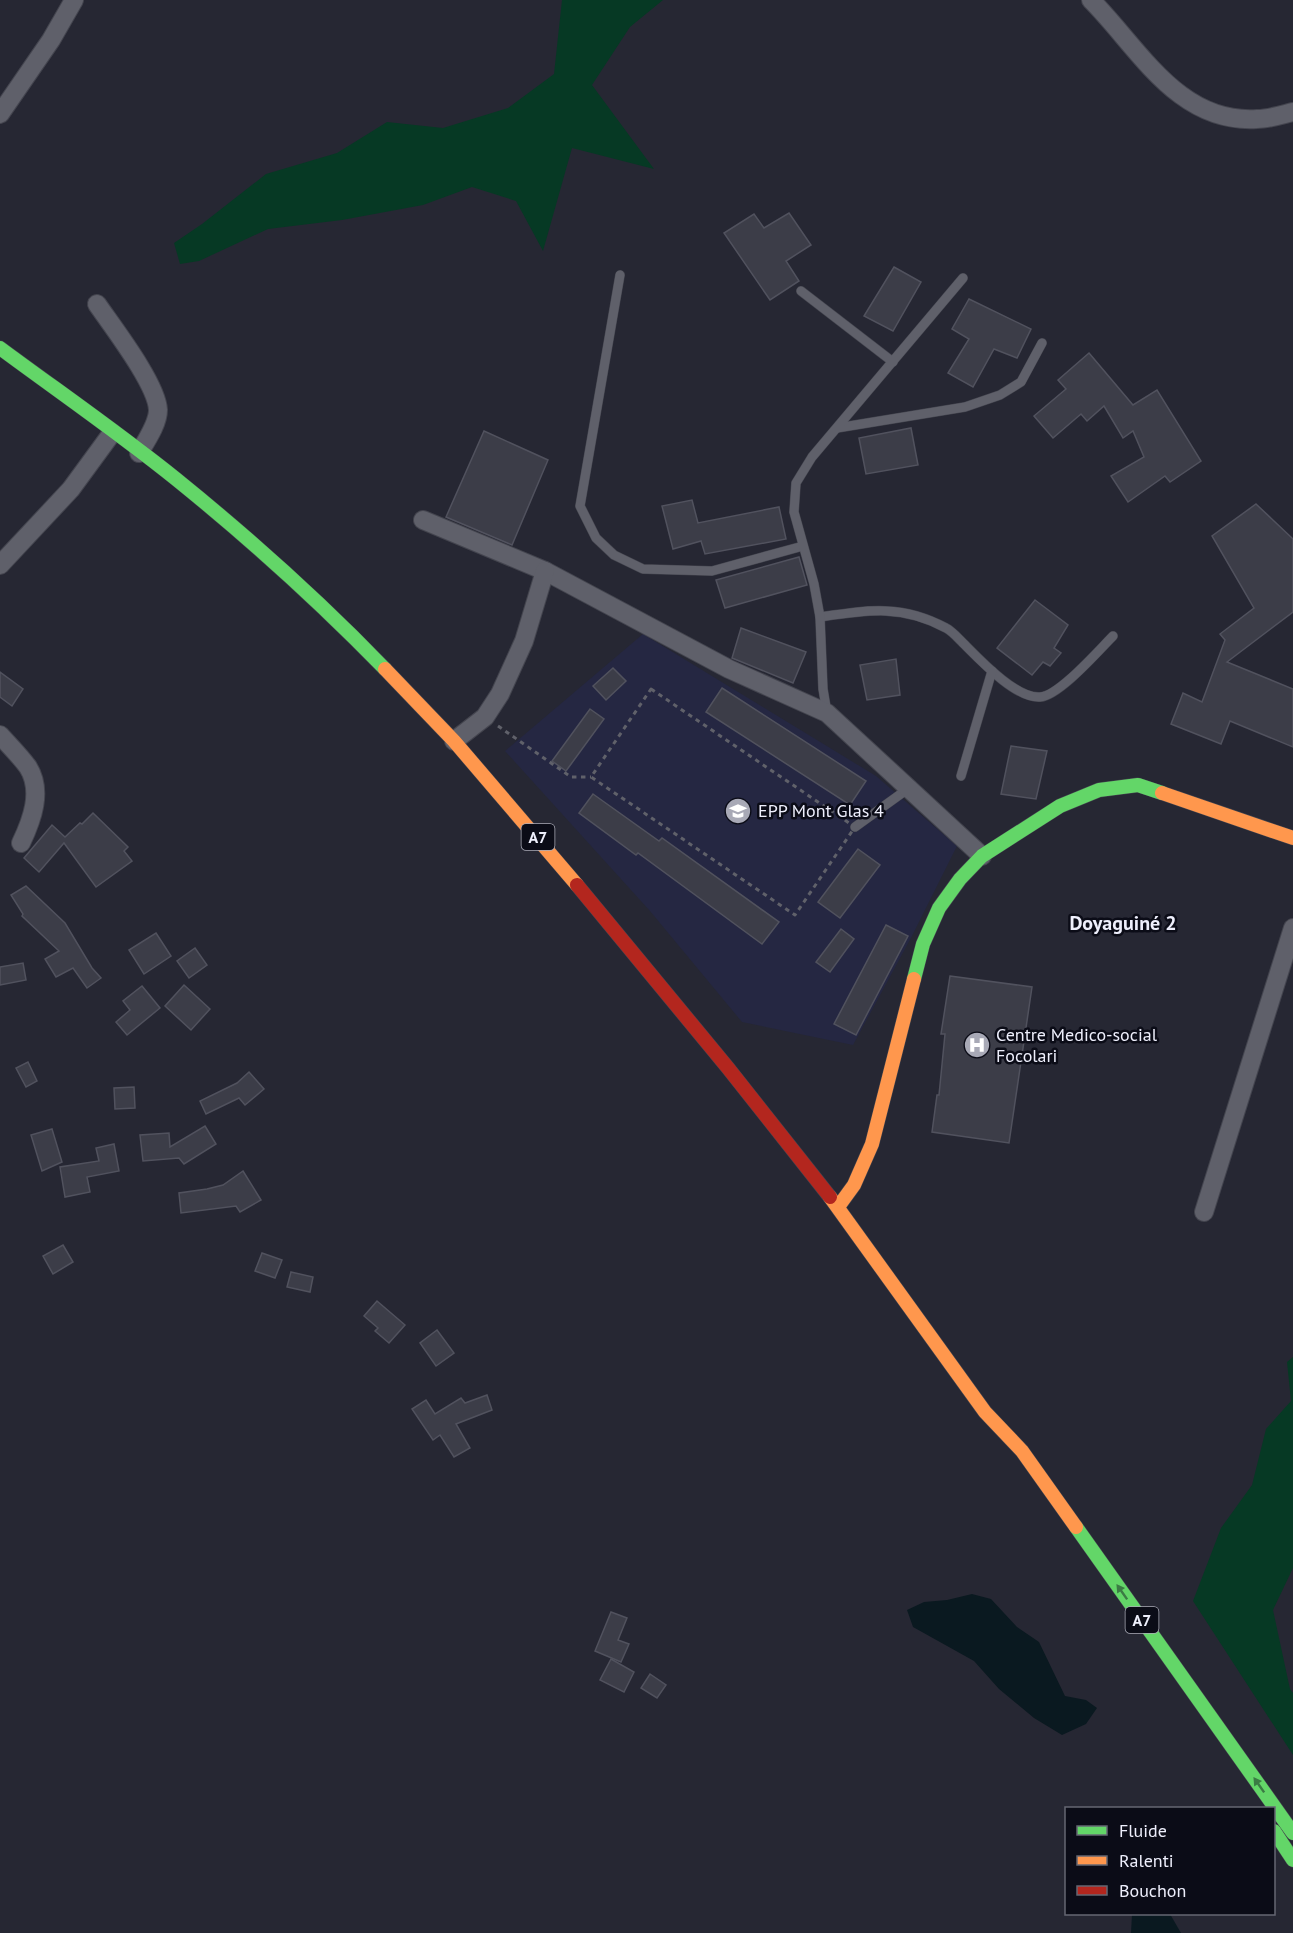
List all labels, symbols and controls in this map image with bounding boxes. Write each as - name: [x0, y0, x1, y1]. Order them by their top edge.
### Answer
- school or university icon: EPP Mont Glas 4: [723, 796, 753, 826]
- place label: EPP Mont Glas 4: [758, 799, 884, 822]
- road number: A7: [522, 824, 554, 850]
- district label: Doyaguiné 2: [1069, 910, 1177, 936]
- place label: Centre Medico-social Focolari: [996, 1023, 1158, 1067]
- hospital icon: Centre Medico-social Focolari: [962, 1030, 992, 1060]
- one-way arrow: [1116, 1585, 1128, 1601]
- road number: A7: [1126, 1607, 1158, 1633]
- one-way arrow: [1253, 1778, 1265, 1794]
- legend: [1065, 1807, 1275, 1915]
- text: Fluide: [1119, 1819, 1167, 1842]
- text: Ralenti: [1119, 1849, 1174, 1872]
- text: Bouchon: [1119, 1879, 1186, 1902]

